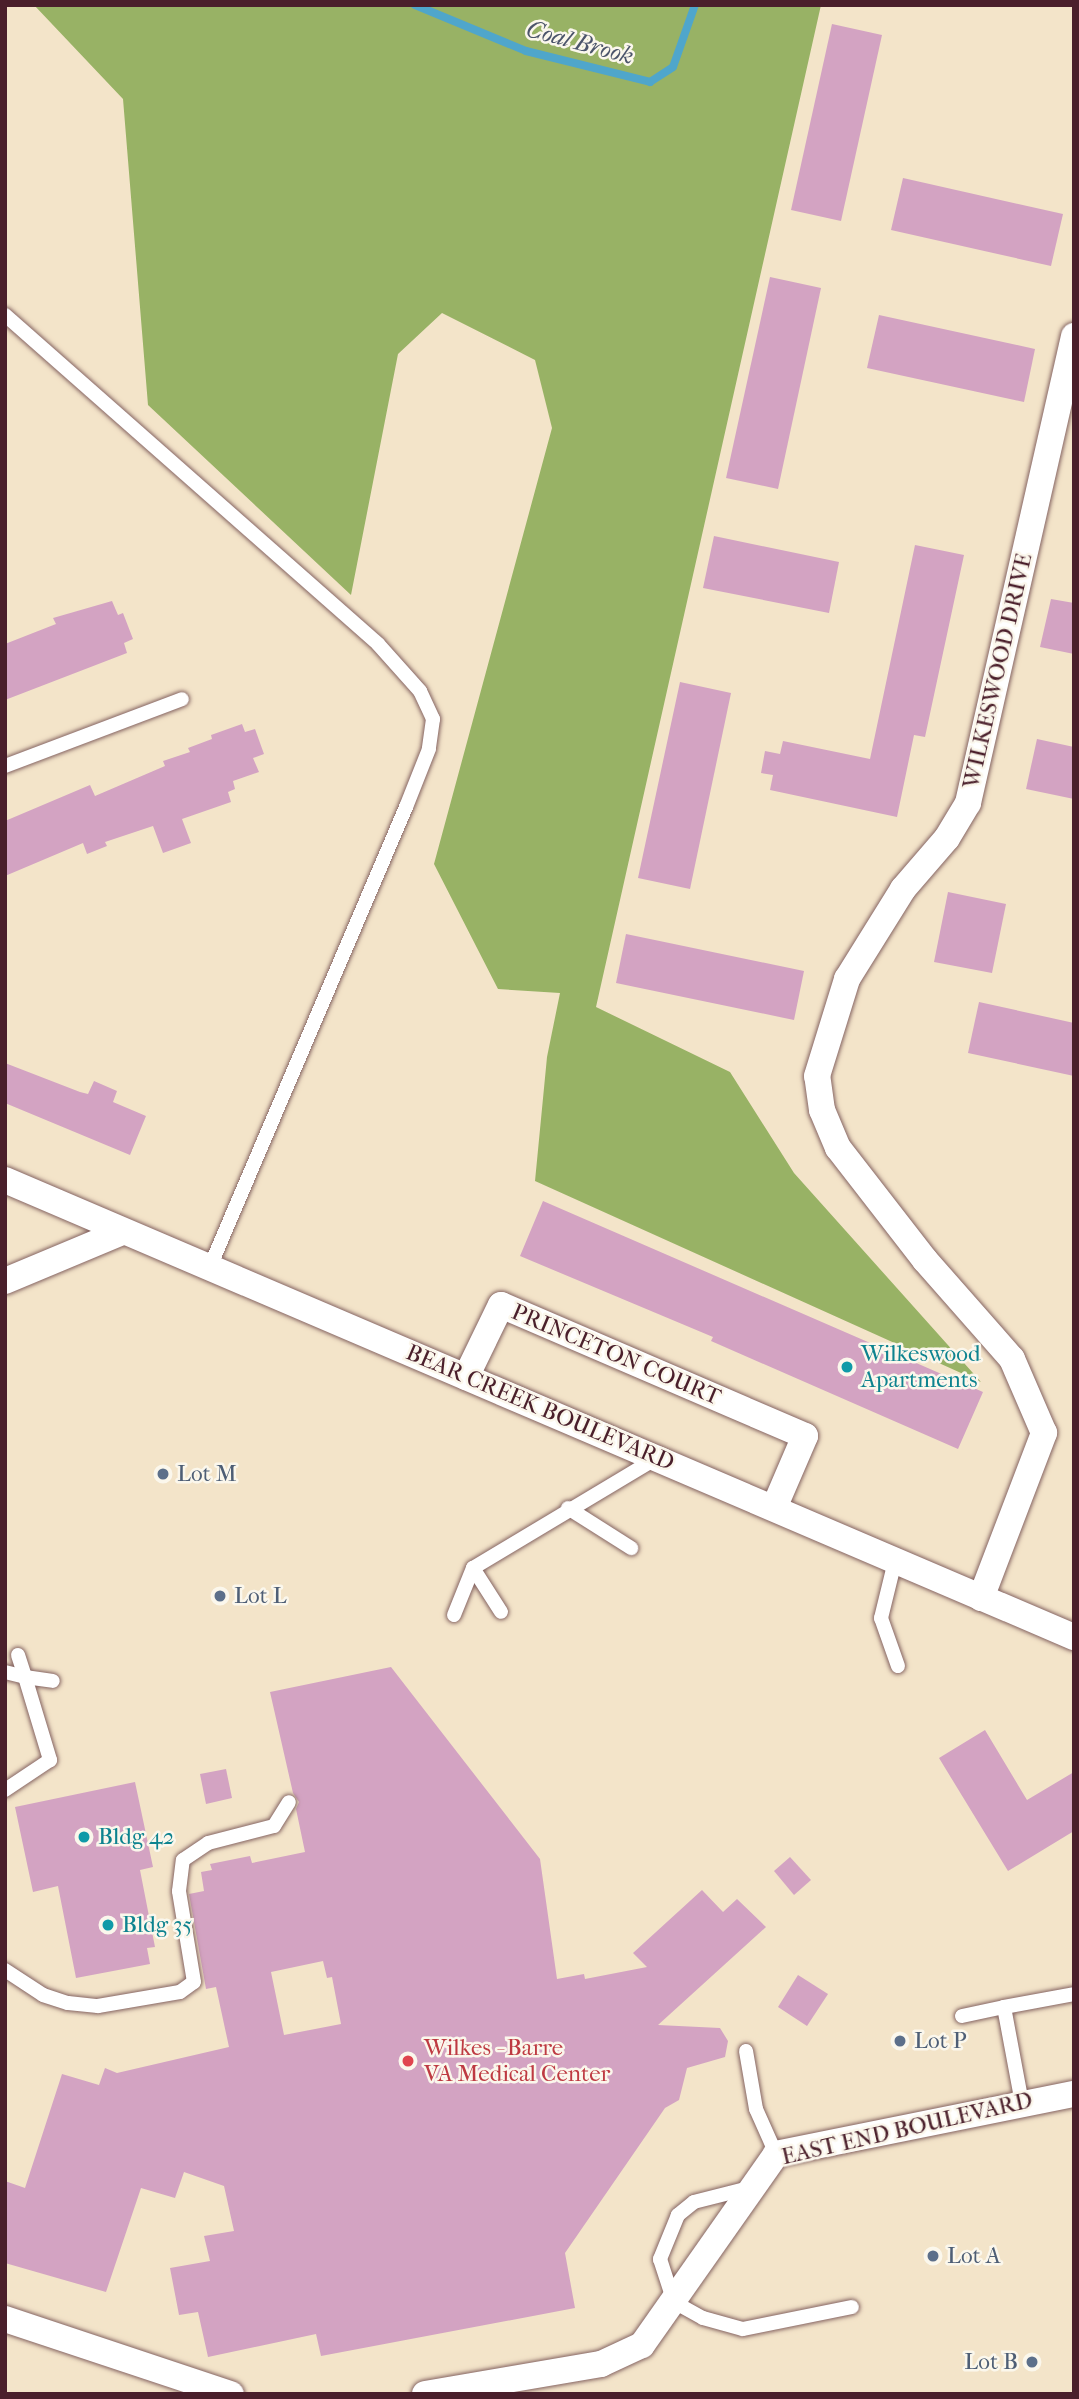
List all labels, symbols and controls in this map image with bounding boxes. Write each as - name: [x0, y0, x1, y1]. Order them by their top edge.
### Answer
- water label: Coal Brook: [523, 15, 637, 71]
- street label: WILKESWOOD DRIVE: [957, 551, 1039, 791]
- street label: PRINCETON COURT: [507, 1298, 725, 1412]
- street label: BEAR CREEK BOULEVARD: [402, 1339, 678, 1477]
- place label: Wilkeswood Apartments: [861, 1340, 980, 1394]
- marker: Wilkeswood Apartments: [839, 1359, 855, 1375]
- place label: Lot M: [177, 1460, 237, 1488]
- marker: Lot M: [155, 1466, 171, 1482]
- place label: Lot L: [234, 1582, 287, 1610]
- marker: Lot L: [212, 1588, 228, 1604]
- place label: Bldg 42: [98, 1823, 174, 1851]
- marker: Bldg 42: [76, 1829, 92, 1845]
- place label: Bldg 35: [122, 1911, 192, 1939]
- marker: Bldg 35: [100, 1917, 116, 1933]
- place label: Lot P: [914, 2027, 967, 2055]
- marker: Lot P: [892, 2033, 908, 2049]
- place label: Wilkes - Barre VA Medical Center: [424, 2034, 610, 2088]
- marker: Wilkes - Barre VA Medical Center: [398, 2051, 418, 2071]
- street label: EAST END BOULEVARD: [779, 2087, 1035, 2171]
- place label: Lot A: [947, 2242, 1001, 2270]
- marker: Lot A: [925, 2248, 941, 2264]
- place label: Lot B: [964, 2348, 1018, 2376]
- marker: Lot B: [1024, 2354, 1040, 2370]

